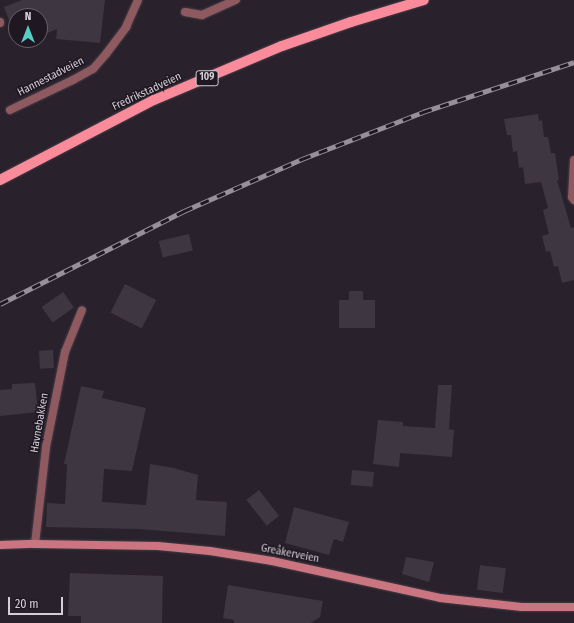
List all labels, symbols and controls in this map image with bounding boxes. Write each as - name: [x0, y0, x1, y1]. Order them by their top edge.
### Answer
- north arrow: [8, 8, 48, 48]
- text: N: [25, 10, 31, 23]
- street label: Hannestadveien: [16, 55, 86, 99]
- street label: Fredrikstadveien: [110, 70, 184, 114]
- road number: 109: [195, 70, 219, 86]
- street label: Havnebakken: [28, 392, 52, 454]
- street label: Greåkerveien: [260, 542, 320, 566]
- scale bar: [10, 589, 65, 615]
- text: 20 m: [15, 597, 39, 611]

